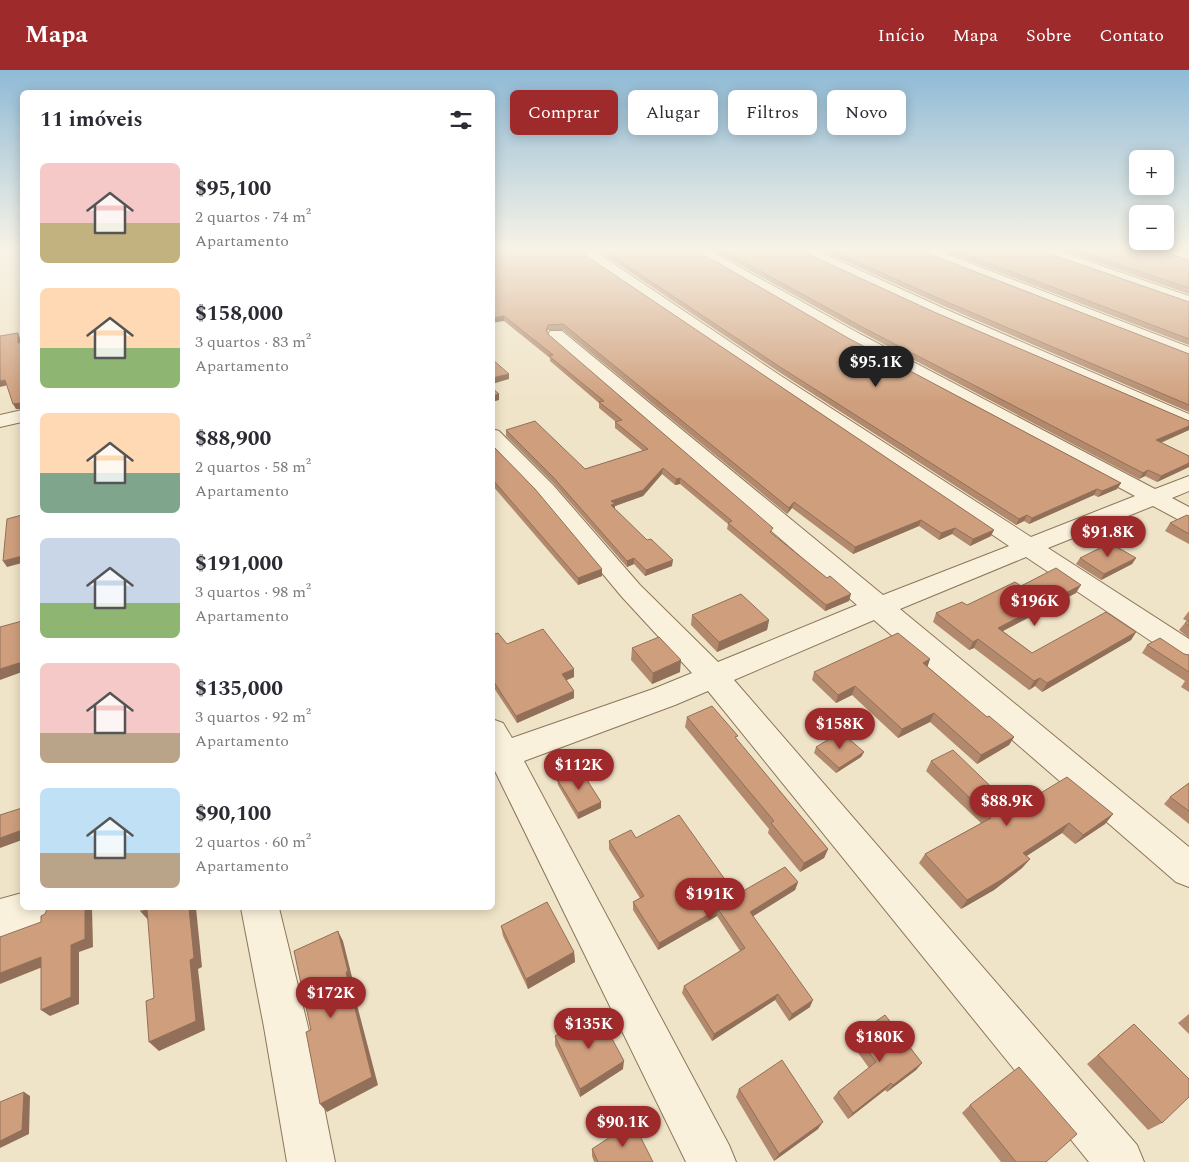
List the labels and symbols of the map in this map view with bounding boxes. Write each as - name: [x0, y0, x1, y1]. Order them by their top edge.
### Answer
- pin: $95.1K: [835, 346, 917, 388]
- pin: $91.8K: [1067, 516, 1149, 558]
- pin: $196K: [1000, 584, 1070, 627]
- pin: $158K: [805, 708, 875, 750]
- pin: $112K: [544, 748, 614, 791]
- pin: $88.9K: [966, 784, 1048, 827]
- pin: $191K: [675, 878, 745, 920]
- pin: $172K: [296, 976, 366, 1019]
- pin: $135K: [554, 1008, 624, 1050]
- pin: $180K: [845, 1020, 915, 1063]
- pin: $90.1K: [582, 1106, 664, 1148]

